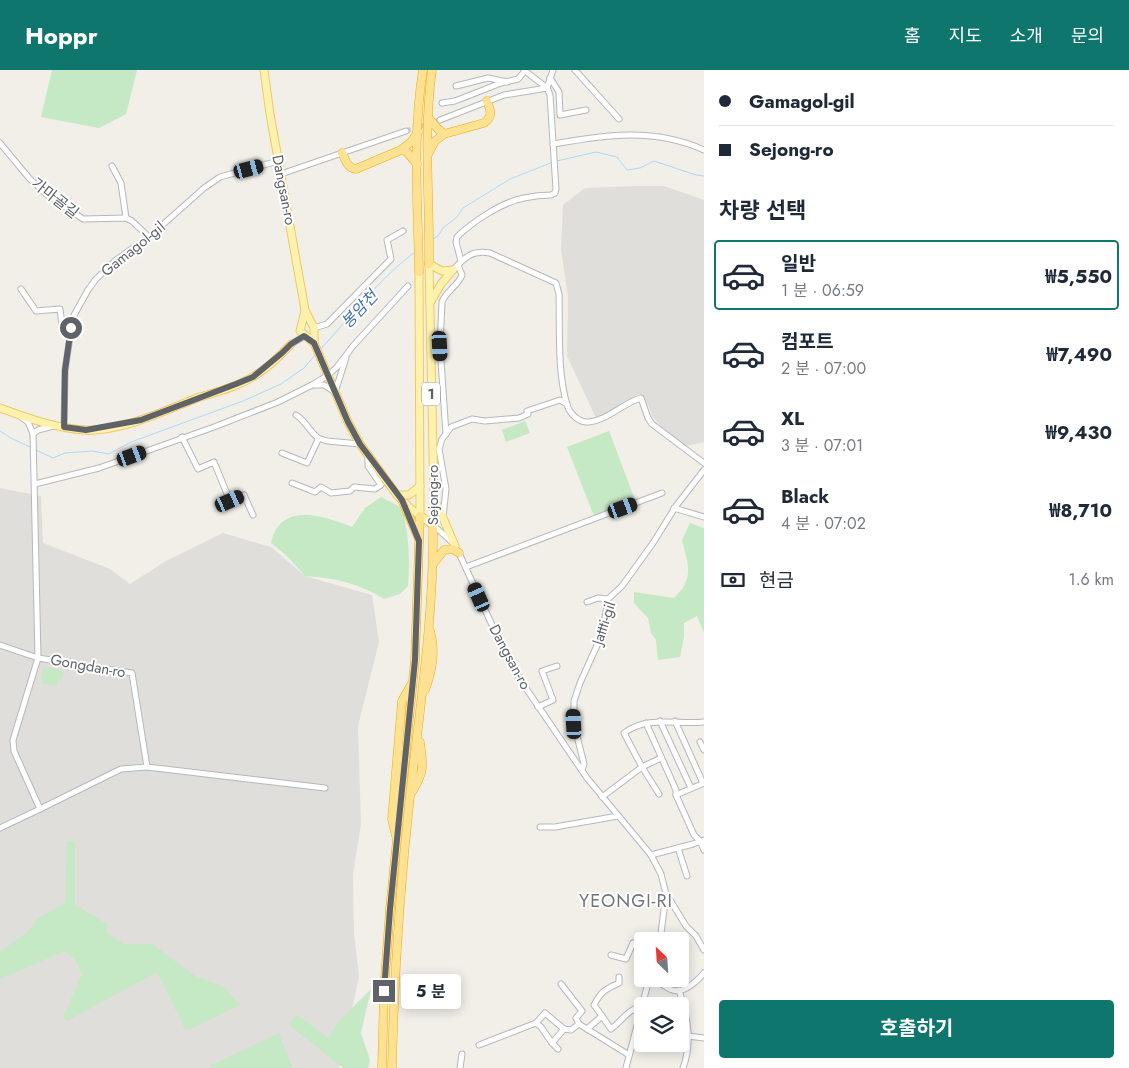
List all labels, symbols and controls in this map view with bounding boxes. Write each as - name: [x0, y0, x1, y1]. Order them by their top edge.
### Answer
- text: Hoppr: [25, 18, 98, 53]
- text: 홈: [904, 23, 921, 49]
- text: 지도: [949, 23, 982, 49]
- text: 소개: [1010, 23, 1043, 49]
- text: 문의: [1071, 23, 1104, 49]
- text: Gamagol-gil: [749, 88, 855, 115]
- text: Sejong-ro: [749, 136, 834, 163]
- street label: Dangsan-ro: [266, 153, 302, 227]
- car: [232, 158, 265, 180]
- street label: 가마골길: [26, 172, 84, 224]
- text: 차량 선택: [719, 194, 807, 226]
- street label: Gamagol-gil: [96, 216, 170, 282]
- text: 일반: [781, 250, 816, 277]
- icon: car: [721, 253, 766, 298]
- text: ₩5,550: [1045, 263, 1112, 290]
- text: 1 분 · 06:59: [781, 279, 864, 302]
- water label: 봉암천: [336, 284, 384, 333]
- route start: [60, 317, 82, 339]
- text: 컴포트: [781, 328, 833, 355]
- car: [431, 331, 448, 361]
- icon: car: [721, 331, 766, 376]
- text: ₩7,490: [1047, 341, 1112, 368]
- text: 2 분 · 07:00: [781, 357, 866, 380]
- road number: 1: [422, 382, 440, 406]
- text: XL: [781, 405, 804, 432]
- icon: car: [721, 409, 766, 454]
- text: ₩9,430: [1046, 419, 1112, 446]
- text: 3 분 · 07:01: [781, 434, 863, 457]
- car: [115, 444, 148, 468]
- street label: Sejong-ro: [422, 465, 444, 525]
- text: Black: [781, 483, 829, 510]
- icon: car: [721, 487, 766, 532]
- car: [213, 488, 246, 514]
- car: [606, 496, 639, 520]
- text: ₩8,710: [1049, 497, 1112, 524]
- text: 4 분 · 07:02: [781, 512, 866, 535]
- icon: cash: [719, 566, 747, 594]
- text: 현금: [759, 567, 794, 594]
- text: 1.6 km: [1068, 568, 1114, 591]
- car: [466, 580, 491, 614]
- street label: Jattti-gil: [586, 598, 621, 649]
- street label: Dangsan-ro: [484, 620, 536, 694]
- street label: Gongdan-ro: [49, 649, 127, 683]
- car: [565, 709, 582, 739]
- district label: YEONGI-RI: [579, 888, 673, 914]
- north arrow: [634, 932, 689, 988]
- map controls: [634, 932, 689, 1052]
- callout: 5 분: [402, 974, 462, 1008]
- route end: [373, 980, 395, 1002]
- text: 5 분: [416, 980, 446, 1003]
- button: layers: [634, 997, 689, 1052]
- button: 호출하기: [719, 1000, 1114, 1058]

